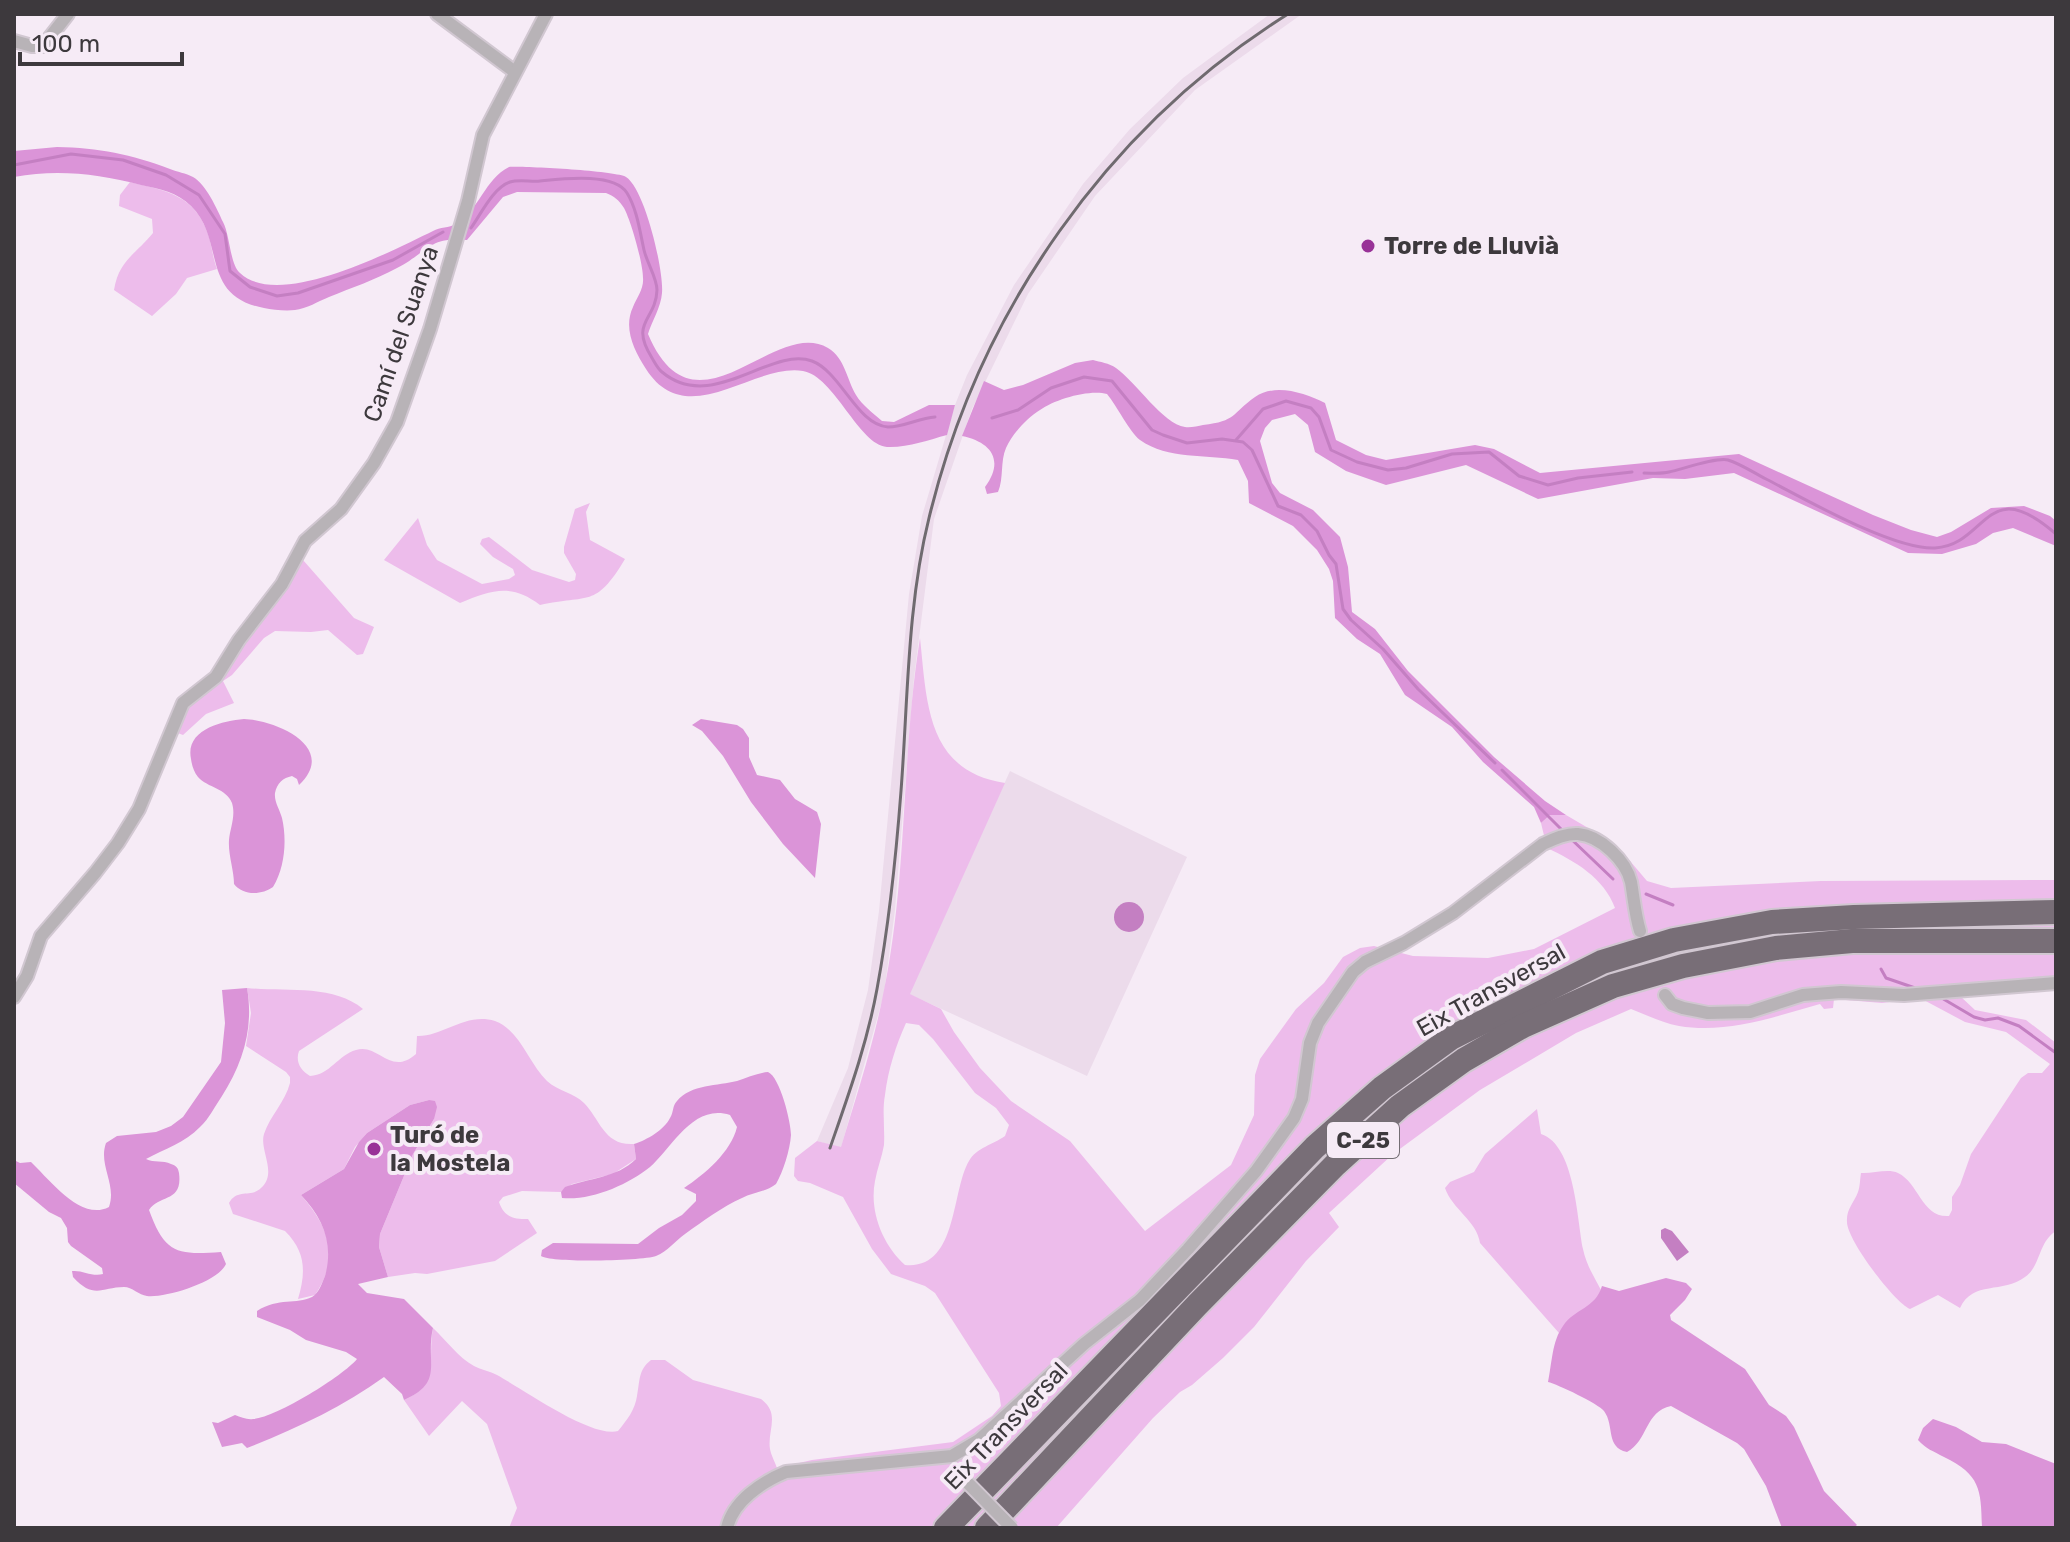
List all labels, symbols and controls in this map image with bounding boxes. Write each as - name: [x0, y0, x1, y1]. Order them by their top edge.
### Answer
- scale bar: [20, 16, 182, 66]
- text: 100 m: [32, 30, 100, 58]
- place label: Torre de Lluvià: [1384, 232, 1559, 260]
- marker: Torre de Lluvià: [1359, 237, 1377, 255]
- street label: Camí del Suanya: [358, 242, 444, 426]
- street label: Eix Transversal: [1412, 938, 1570, 1042]
- place label: Turó de la Mostela: [390, 1121, 510, 1177]
- road number: C-25: [1327, 1122, 1399, 1158]
- marker: Turó de la Mostela: [365, 1140, 383, 1158]
- street label: Eix Transversal: [938, 1357, 1074, 1495]

